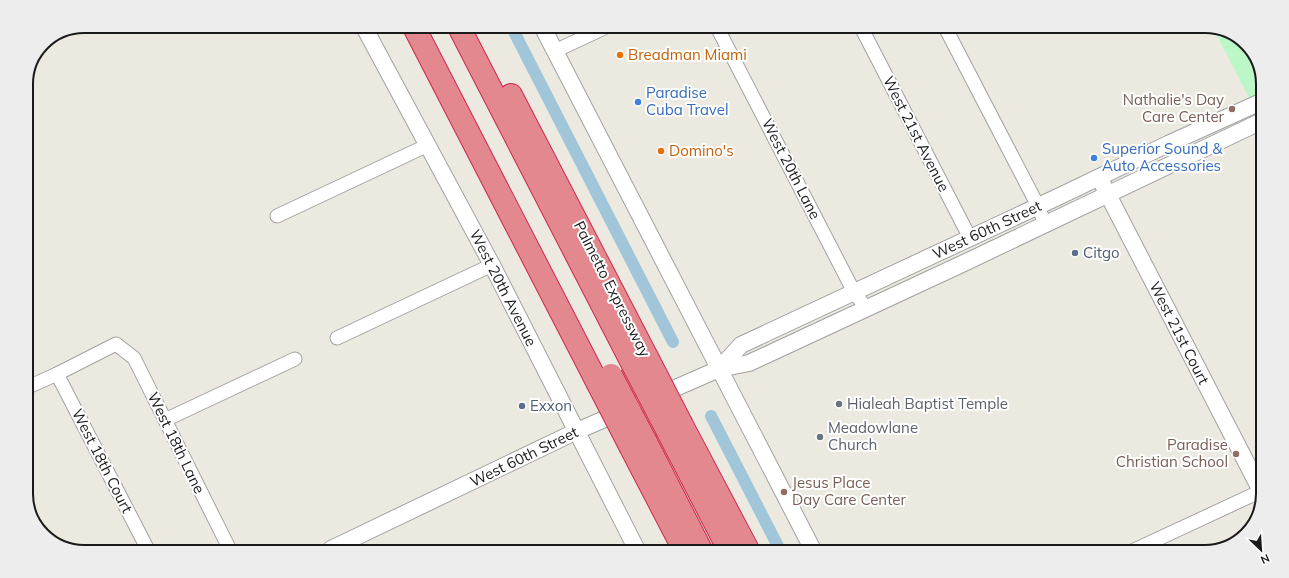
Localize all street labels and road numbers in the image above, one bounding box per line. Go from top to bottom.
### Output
street label: West 21st Avenue [879,73,954,195]
street label: West 20th Lane [758,115,825,222]
street label: West 60th Street [929,196,1044,263]
street label: Palmetto Expressway [570,218,655,360]
street label: West 20th Avenue [466,226,541,349]
street label: West 21st Court [1145,278,1214,387]
street label: West 18th Lane [144,389,209,497]
street label: West 18th Court [68,405,137,516]
street label: West 60th Street [467,422,581,491]

